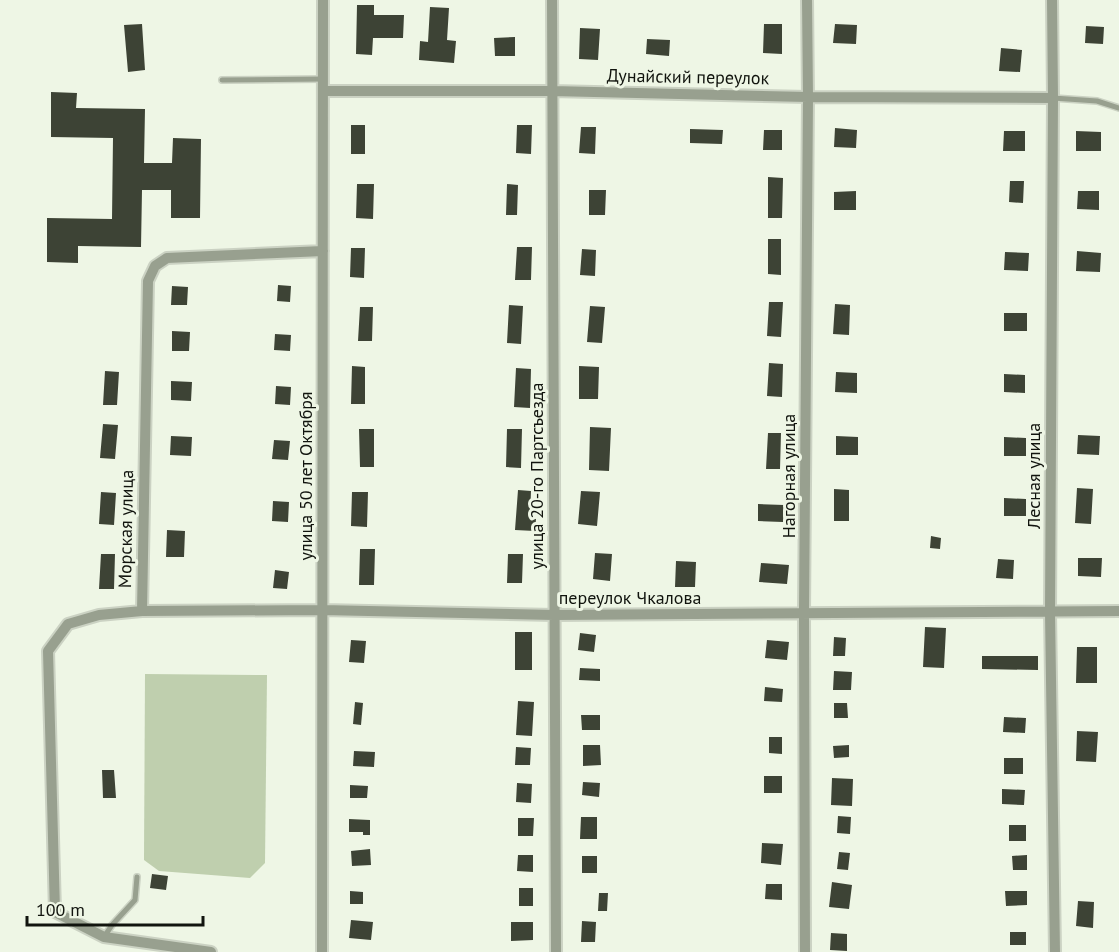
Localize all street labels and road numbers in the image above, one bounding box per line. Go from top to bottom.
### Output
street label: Дунайский переулок [607,64,770,89]
street label: улица 20-го Партсъезда [525,383,548,569]
street label: улица 50 лет Октября [294,391,317,561]
street label: Нагорная улица [777,414,800,538]
street label: Лесная улица [1022,423,1045,530]
street label: Морская улица [113,470,138,588]
street label: переулок Чкалова [559,586,701,609]

